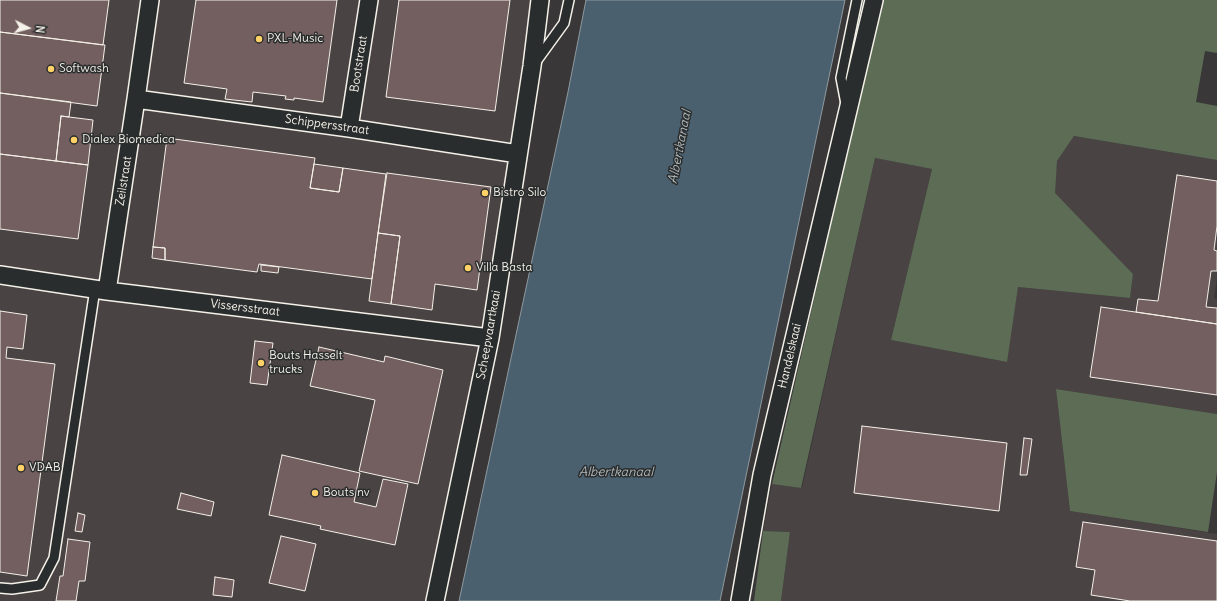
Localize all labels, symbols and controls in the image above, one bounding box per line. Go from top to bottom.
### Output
north arrow [8,8,48,48]
text: N [33,25,47,34]
place label: PXL-Music [267,32,323,46]
marker: PXL-Music [254,34,264,44]
street label: Bootstraat [347,35,371,93]
place label: Softwash [59,62,109,76]
marker: Softwash [46,64,56,74]
water label: Albertkanaal [665,109,695,185]
street label: Schippersstraat [284,112,370,138]
place label: Dialex Biomedica [82,133,175,147]
marker: Dialex Biomedica [69,135,79,145]
street label: Zeilstraat [113,155,135,207]
place label: Bistro Silo [493,186,546,200]
marker: Bistro Silo [480,188,490,198]
place label: Villa Basta [476,261,532,275]
marker: Villa Basta [463,263,473,273]
street label: Scheepvaartkaai [474,289,504,381]
street label: Vissersstraat [209,297,281,319]
street label: Handelskaai [776,322,804,390]
place label: Bouts Hasselt trucks [269,349,343,377]
marker: Bouts Hasselt trucks [256,358,266,368]
place label: VDAB [29,461,61,475]
marker: VDAB [16,463,26,473]
water label: Albertkanaal [579,464,653,480]
place label: Bouts nv [323,486,370,500]
marker: Bouts nv [310,488,320,498]

